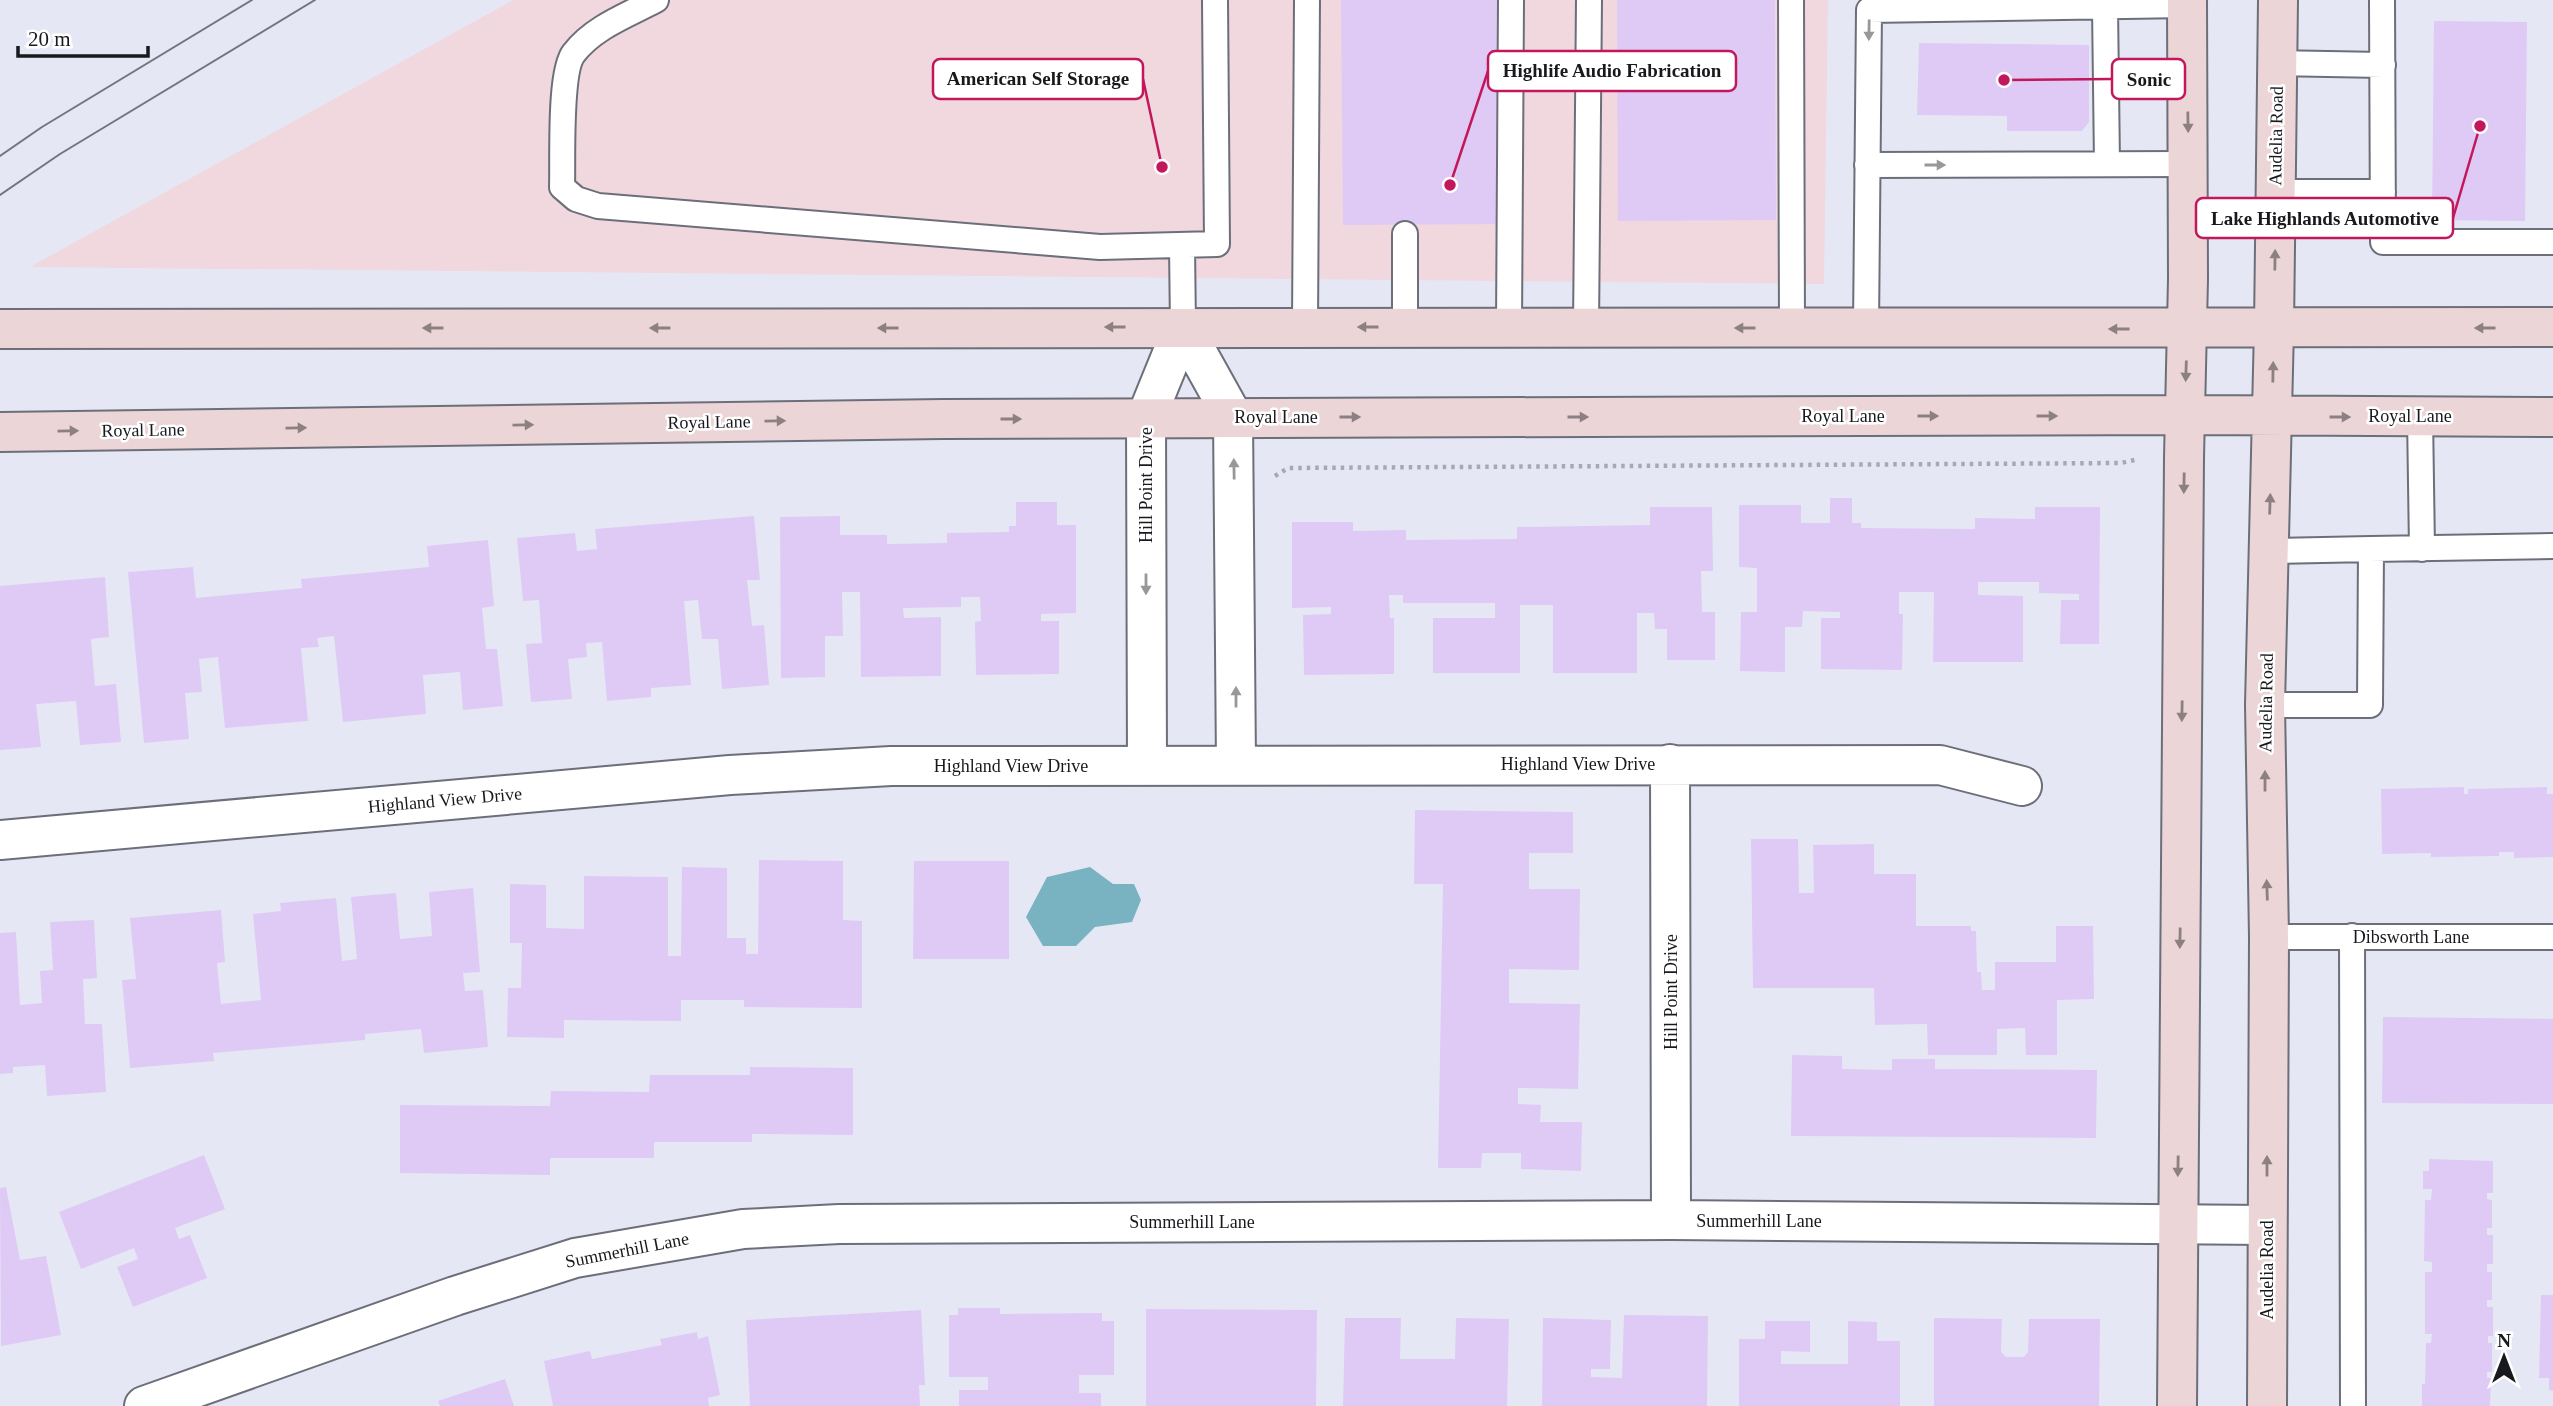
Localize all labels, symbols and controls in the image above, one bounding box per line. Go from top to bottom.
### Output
scale bar [18,14,147,58]
one-way arrow [1863,20,1875,42]
text: 20 m [28,27,71,51]
callout: Highlife Audio Fabrication [1488,51,1736,91]
callout: American Self Storage [933,59,1143,99]
callout: Sonic [2112,59,2185,99]
text: Highlife Audio Fabrication [1503,60,1722,81]
text: American Self Storage [947,68,1129,89]
text: Sonic [2127,69,2171,90]
street label: Audelia Road [2265,86,2287,186]
one-way arrow [2182,112,2194,134]
one-way arrow [1924,159,1946,171]
callout: Lake Highlands Automotive [2196,198,2453,238]
text: Lake Highlands Automotive [2211,208,2439,229]
one-way arrow [2269,248,2280,270]
one-way arrow [1104,321,1126,333]
one-way arrow [1356,321,1378,333]
one-way arrow [421,322,443,334]
one-way arrow [649,322,671,334]
one-way arrow [876,322,898,334]
one-way arrow [1733,322,1755,334]
one-way arrow [2474,322,2496,333]
one-way arrow [2108,323,2130,335]
one-way arrow [2181,360,2192,382]
one-way arrow [2267,361,2279,383]
street label: Royal Lane [1801,406,1885,426]
street label: Royal Lane [2368,406,2452,426]
street label: Royal Lane [1234,407,1318,427]
one-way arrow [1917,410,1939,422]
one-way arrow [2036,410,2058,422]
street label: Royal Lane [667,411,751,433]
one-way arrow [1340,411,1362,423]
one-way arrow [1567,411,1589,423]
one-way arrow [2329,411,2351,422]
one-way arrow [1000,413,1022,425]
one-way arrow [764,415,786,427]
street label: Royal Lane [101,419,185,441]
one-way arrow [512,419,534,430]
one-way arrow [285,422,307,434]
one-way arrow [57,425,79,437]
street label: Hill Point Drive [1136,427,1156,543]
one-way arrow [1228,458,1240,480]
one-way arrow [2178,473,2189,495]
one-way arrow [2264,493,2276,515]
one-way arrow [1140,573,1152,595]
street label: Audelia Road [2255,653,2277,753]
one-way arrow [1230,685,1241,707]
one-way arrow [2176,700,2187,722]
street label: Highland View Drive [1501,754,1655,774]
street label: Highland View Drive [934,756,1088,776]
one-way arrow [2259,770,2271,792]
street label: Highland View Drive [367,783,523,817]
one-way arrow [2262,879,2273,901]
street label: Dibsworth Lane [2353,927,2469,947]
one-way arrow [2174,928,2185,950]
street label: Hill Point Drive [1661,934,1681,1050]
one-way arrow [2172,1155,2183,1177]
one-way arrow [2261,1155,2273,1177]
street label: Summerhill Lane [1696,1211,1822,1231]
street label: Summerhill Lane [1129,1212,1255,1232]
street label: Audelia Road [2257,1220,2277,1320]
street label: Summerhill Lane [564,1228,690,1272]
north arrow [2469,1322,2539,1392]
text: N [2497,1330,2511,1351]

